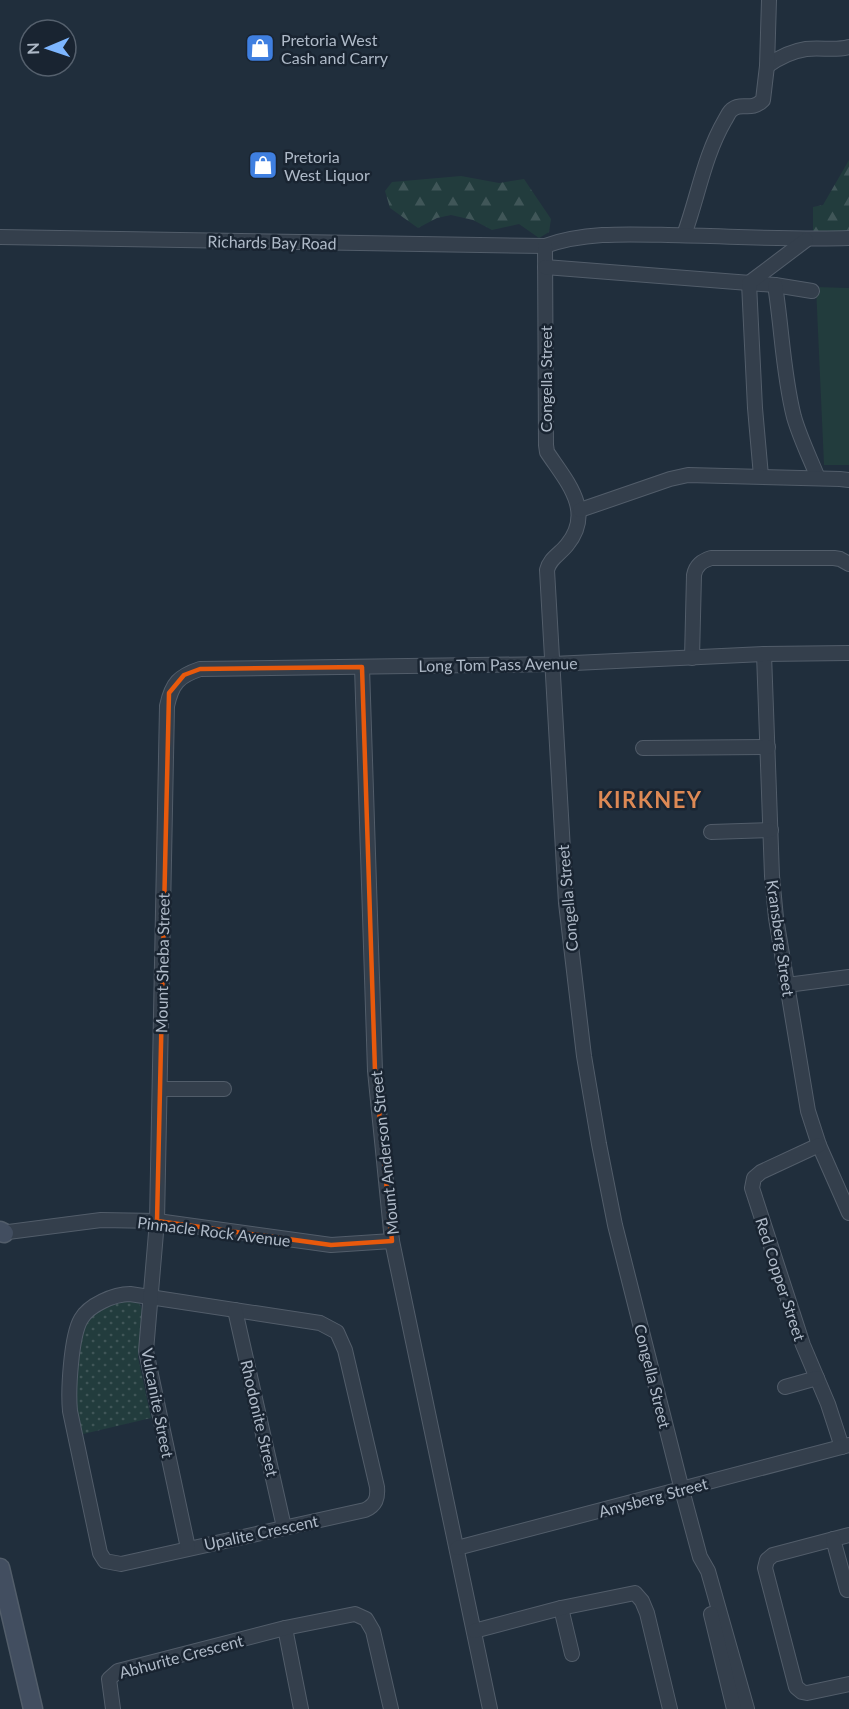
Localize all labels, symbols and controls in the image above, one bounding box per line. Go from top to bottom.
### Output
north arrow [18,18,78,78]
place label: Pretoria West Cash and Carry [281,30,389,67]
shop icon: Pretoria West Cash and Carry [244,32,276,64]
text: N [23,42,42,55]
place label: Pretoria West Liquor [284,147,370,184]
shop icon: Pretoria West Liquor [247,149,279,181]
street label: Richards Bay Road [207,231,337,253]
street label: Congella Street [536,325,555,432]
street label: Long Tom Pass Avenue [418,653,578,675]
district label: KIRKNEY [597,786,703,813]
street label: Congella Street [553,844,581,952]
street label: Kransberg Street [763,878,799,998]
street label: Mount Sheba Street [151,892,173,1033]
street label: Mount Anderson Street [366,1070,402,1236]
street label: Pinnacle Rock Avenue [136,1212,292,1250]
street label: Red Copper Street [752,1215,810,1343]
street label: Congella Street [631,1322,675,1430]
street label: Vulcanite Street [138,1346,178,1460]
street label: Rhodonite Street [237,1358,283,1478]
street label: Anysberg Street [596,1473,710,1521]
street label: Upalite Crescent [202,1511,320,1553]
street label: Abhurite Crescent [117,1630,245,1682]

